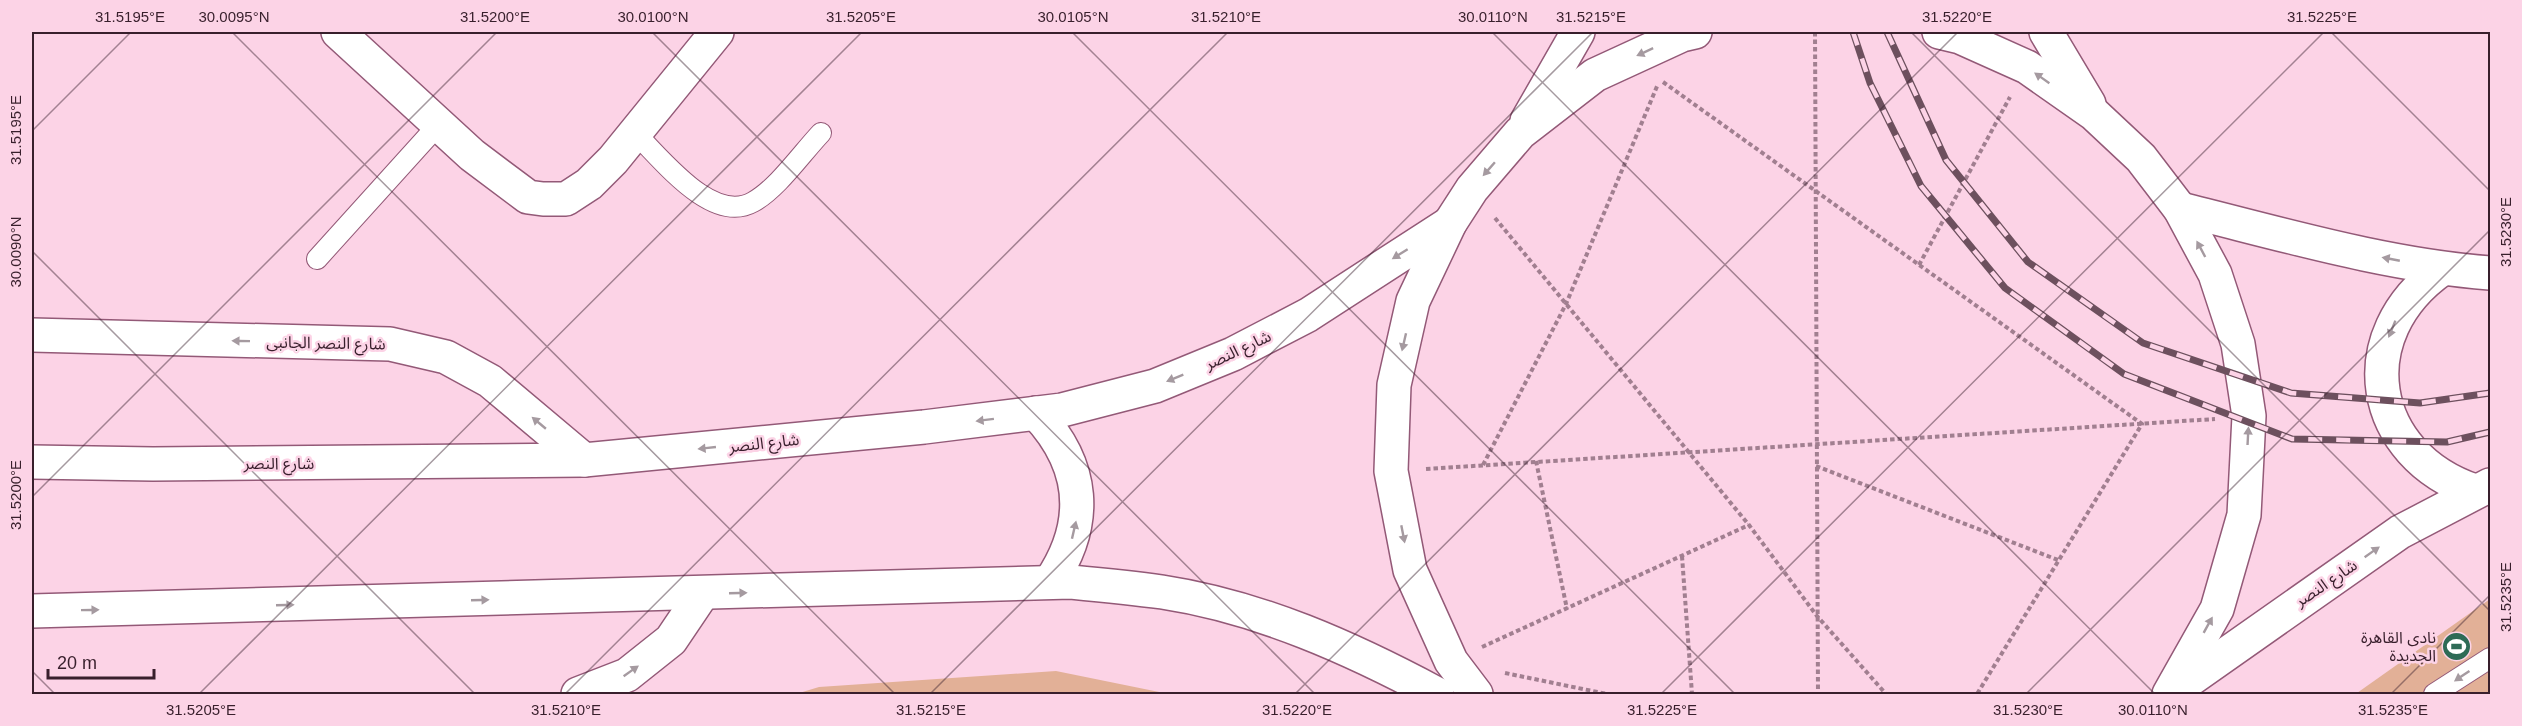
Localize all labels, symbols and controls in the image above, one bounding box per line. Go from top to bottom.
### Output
text: 31.5195°E [95,8,165,25]
text: 30.0095°N [198,8,270,25]
text: 31.5200°E [460,8,530,25]
text: 30.0100°N [617,8,689,25]
text: 31.5205°E [826,8,896,25]
text: 30.0105°N [1037,8,1109,25]
text: 31.5210°E [1191,8,1261,25]
text: 30.0110°N [1458,8,1528,25]
text: 31.5215°E [1556,8,1626,25]
text: 31.5220°E [1922,8,1992,25]
text: 31.5225°E [2287,8,2357,25]
one-way arrow [1635,47,1653,57]
one-way arrow [2035,72,2051,84]
text: 31.5195°E [7,95,24,165]
one-way arrow [1483,161,1496,176]
text: 31.5230°E [2497,197,2514,267]
text: 30.0090°N [7,216,24,288]
one-way arrow [2196,240,2206,257]
one-way arrow [1392,249,1408,260]
one-way arrow [2381,254,2400,263]
one-way arrow [2387,320,2397,338]
street label: شارع النصر [1202,327,1275,377]
one-way arrow [1399,332,1408,351]
street label: شارع النصر الجانبى [266,333,386,357]
one-way arrow [232,337,251,346]
one-way arrow [1165,373,1183,383]
one-way arrow [975,415,994,424]
one-way arrow [531,416,547,429]
one-way arrow [2243,427,2252,446]
street label: شارع النصر [727,431,800,459]
one-way arrow [698,443,717,453]
street label: شارع النصر [243,455,314,476]
text: 31.5200°E [7,460,24,530]
one-way arrow [1070,520,1079,539]
one-way arrow [1399,525,1408,544]
one-way arrow [2363,546,2379,558]
street label: شارع النصر [2291,556,2362,614]
text: 31.5235°E [2497,562,2514,632]
one-way arrow [728,588,747,597]
one-way arrow [470,595,489,605]
one-way arrow [275,600,294,610]
one-way arrow [80,605,99,615]
one-way arrow [2203,616,2213,633]
place label: نادى القاهرة الجديدة [2361,629,2436,664]
sports icon: نادى القاهرة الجديدة [2441,630,2473,662]
scale bar [48,642,154,680]
text: 20 m [57,653,97,673]
one-way arrow [622,665,638,677]
one-way arrow [2454,670,2470,681]
text: 31.5205°E [166,701,236,718]
text: 31.5210°E [531,701,601,718]
text: 31.5215°E [896,701,966,718]
text: 31.5220°E [1262,701,1332,718]
text: 31.5225°E [1627,701,1697,718]
text: 31.5230°E [1993,701,2063,718]
text: 30.0110°N [2118,701,2188,718]
text: 31.5235°E [2358,701,2428,718]

